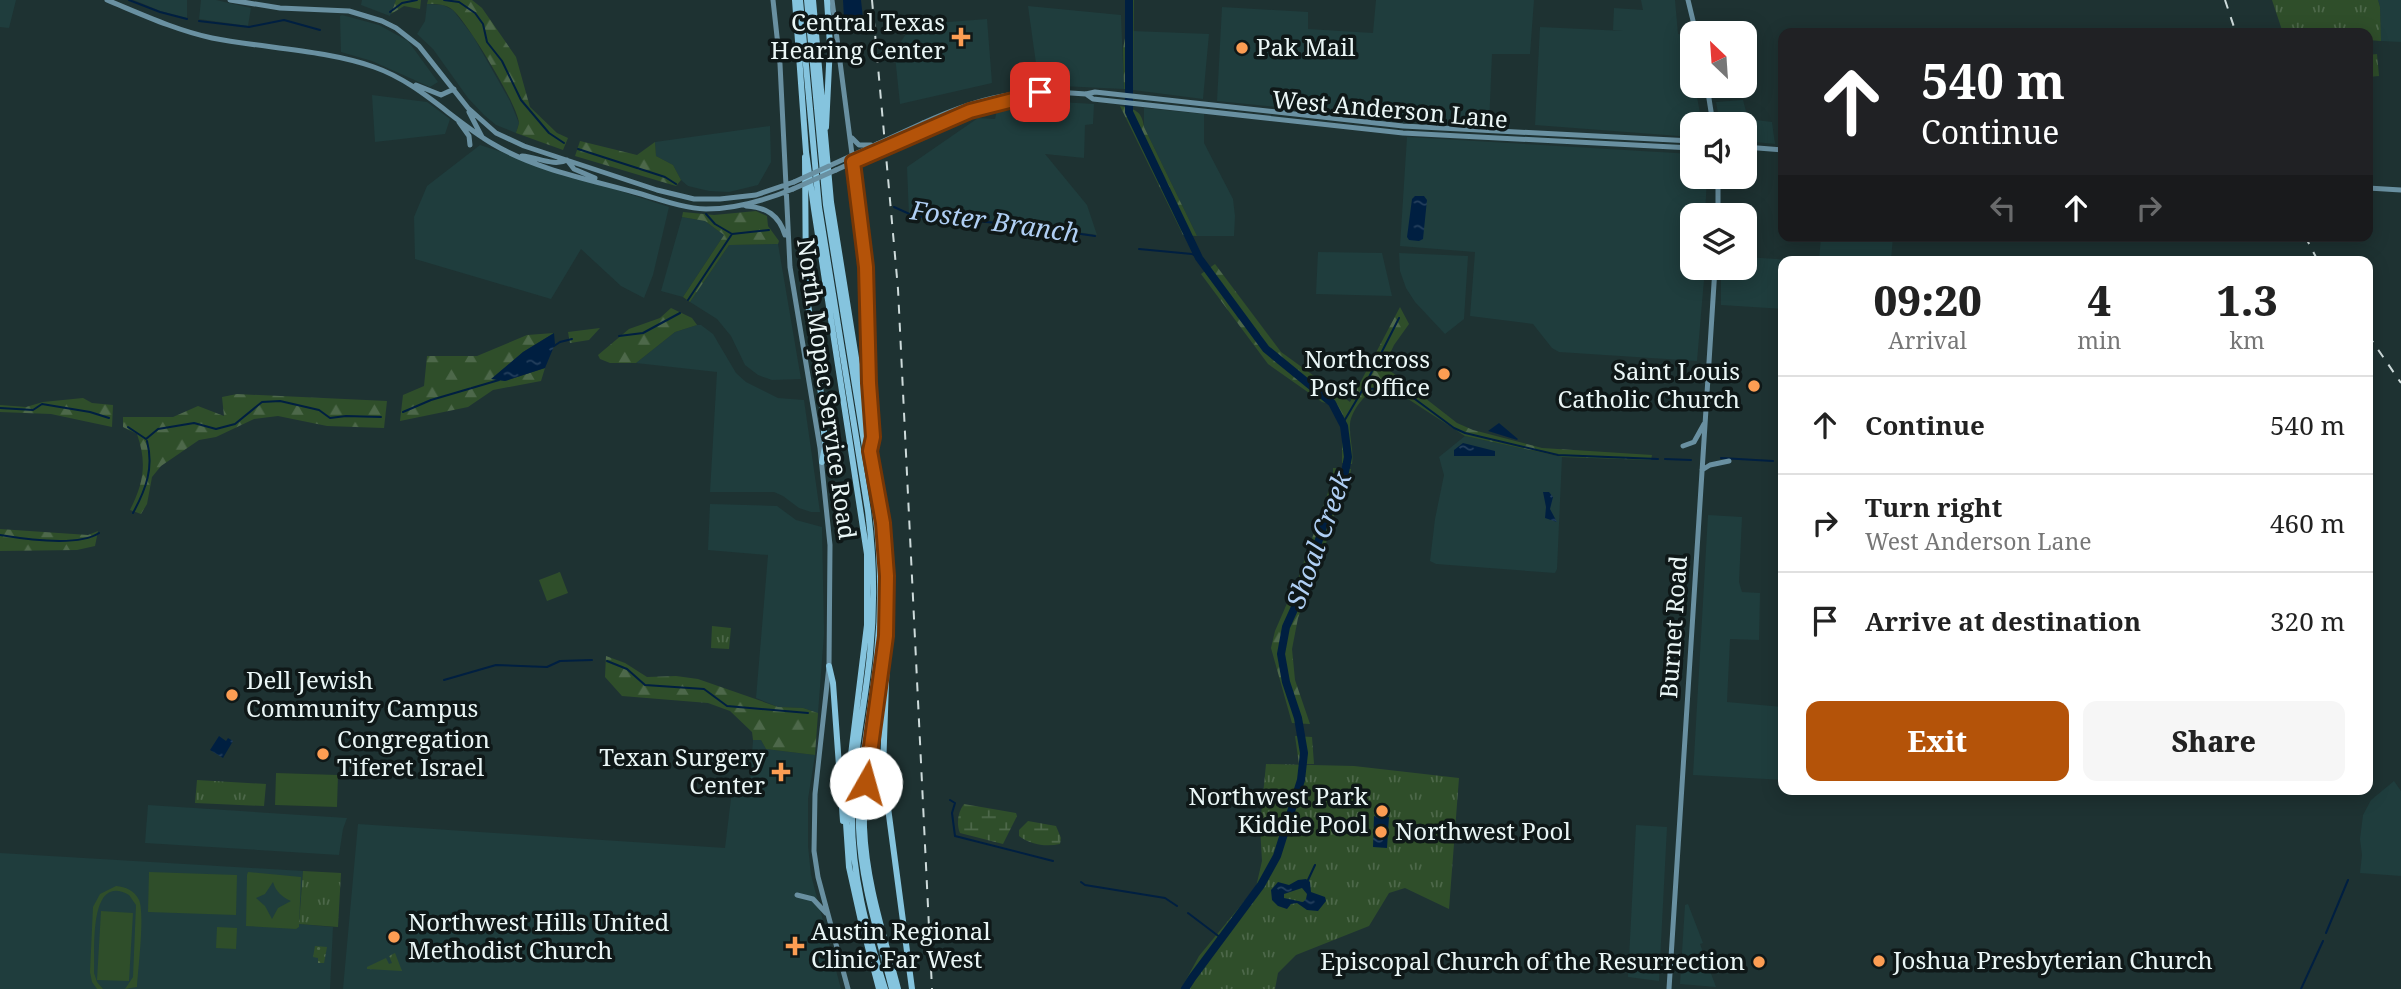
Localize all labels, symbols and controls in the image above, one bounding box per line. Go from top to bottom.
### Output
place label: Central Texas Hearing Center [770,5,945,66]
north arrow [1680,21,1757,98]
map controls [1680,21,1757,280]
marker: Central Texas Hearing Center [951,27,971,47]
place label: Pak Mail [1256,30,1356,63]
marker: Pak Mail [1234,40,1250,56]
text: 540 m [1921,47,2065,113]
icon: ahead [1806,56,1897,147]
pin [1010,62,1070,122]
icon: arrive [1021,73,1059,111]
street label: West Anderson Lane [1271,82,1509,135]
text: Continue [1921,110,2059,153]
button: sound [1680,112,1757,189]
icon: left [1984,189,2022,227]
icon: ahead [2057,189,2095,227]
icon: right [2130,189,2168,227]
water label: Foster Branch [907,191,1082,251]
button: layers [1680,203,1757,280]
street label: North Mopac Service Road [790,236,865,542]
text: 09:20 [1874,271,1982,328]
text: 4 [2087,271,2111,328]
text: 1.3 [2217,271,2278,328]
text: Arrival [1888,324,1967,356]
text: min [2077,324,2121,356]
text: km [2230,324,2265,356]
place label: Northcross Post Office [1304,342,1430,403]
place label: Saint Louis Catholic Church [1557,354,1740,415]
marker: Northcross Post Office [1436,366,1452,382]
marker: Saint Louis Catholic Church [1746,378,1762,394]
icon: ahead [1806,406,1844,444]
text: Continue [1865,407,1985,443]
text: 540 m [2270,407,2345,443]
water label: Shoal Creek [1277,465,1360,613]
text: Turn right [1865,489,2002,525]
icon: right [1806,504,1844,542]
text: 460 m [2270,505,2345,541]
text: West Anderson Lane [1865,525,2092,557]
street label: Burnet Road [1651,554,1694,699]
icon: arrive [1806,602,1844,640]
text: Arrive at destination [1865,603,2141,639]
text: 320 m [2270,603,2345,639]
place label: Dell Jewish Community Campus [246,663,478,724]
marker: Dell Jewish Community Campus [224,687,240,703]
button: Exit [1806,701,2069,781]
button: Share [2083,701,2345,781]
place label: Congregation Tiferet Israel [337,722,490,783]
place label: Texan Surgery Center [599,740,765,801]
marker: Congregation Tiferet Israel [315,746,331,762]
position arrow [829,746,903,820]
marker: Texan Surgery Center [771,762,791,782]
place label: Northwest Park Kiddie Pool [1188,779,1369,840]
marker: Northwest Park Kiddie Pool [1374,803,1390,819]
place label: Northwest Pool [1395,814,1571,847]
marker: Northwest Pool [1373,824,1389,840]
place label: Northwest Hills United Methodist Church [408,905,670,966]
place label: Austin Regional Clinic Far West [811,914,991,975]
marker: Northwest Hills United Methodist Church [386,929,402,945]
marker: Austin Regional Clinic Far West [785,936,805,956]
place label: Joshua Presbyterian Church [1892,943,2213,976]
place label: Episcopal Church of the Resurrection [1320,944,1745,977]
marker: Joshua Presbyterian Church [1871,953,1887,969]
marker: Episcopal Church of the Resurrection [1751,954,1767,970]

